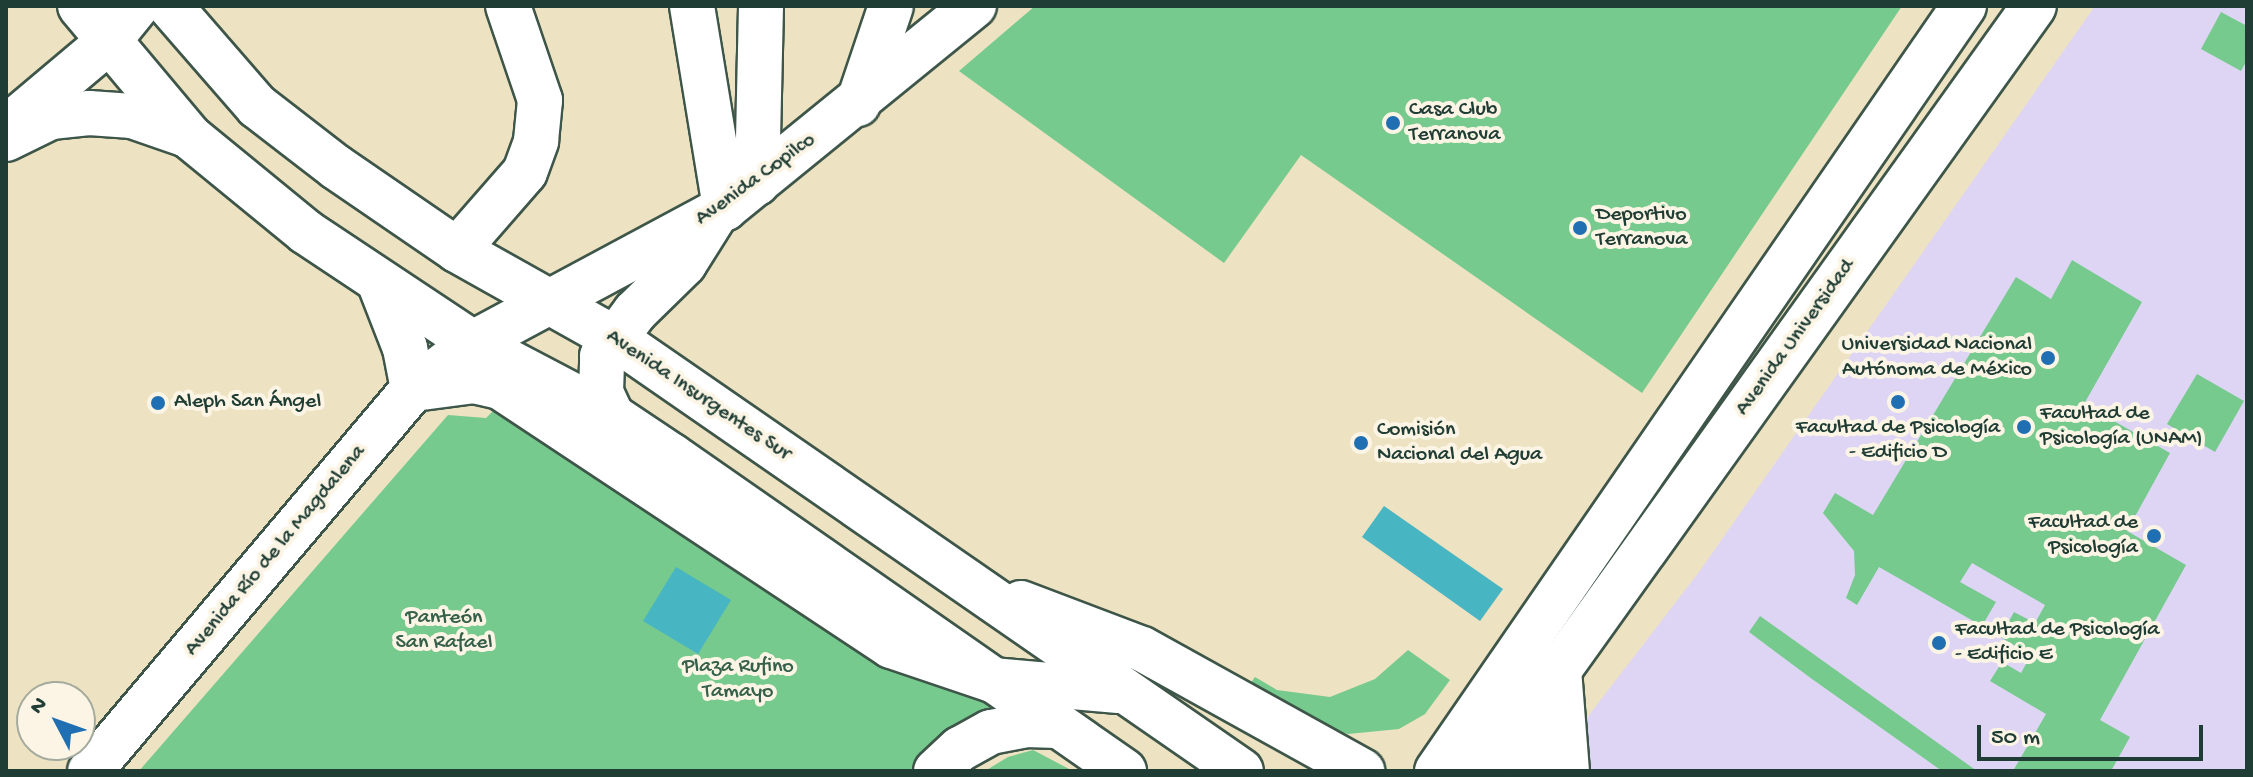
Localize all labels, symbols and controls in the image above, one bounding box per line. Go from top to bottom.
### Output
place label: Casa Club Terranova [1409,97,1500,148]
marker: Casa Club Terranova [1384,114,1402,132]
street label: Avenida Copilco [691,128,821,232]
place label: Deportivo Terranova [1596,202,1687,254]
marker: Deportivo Terranova [1571,219,1589,237]
street label: Avenida Universidad [1730,255,1862,421]
street label: Avenida Insurgentes Sur [600,324,796,468]
place label: Universidad Nacional Autónoma de México [1841,332,2032,384]
marker: Universidad Nacional Autónoma de México [2039,349,2057,367]
place label: Aleph San Ángel [174,390,321,416]
marker: Facultad de Psicología - Edificio D [1889,393,1907,411]
marker: Aleph San Ángel [149,394,167,412]
place label: Facultad de Psicología (UNAM) [2040,401,2203,452]
place label: Facultad de Psicología - Edificio D [1796,415,2000,466]
place label: Comisión Nacional del Agua [1377,417,1542,468]
marker: Facultad de Psicología (UNAM) [2015,418,2033,436]
marker: Comisión Nacional del Agua [1352,434,1370,452]
street label: Avenida Río de la Magdalena [180,440,372,662]
place label: Facultad de Psicología [2028,510,2138,562]
marker: Facultad de Psicología [2145,527,2163,545]
park label: Panteón San Rafael [396,605,492,656]
place label: Facultad de Psicología - Edificio E [1955,617,2160,668]
marker: Facultad de Psicología - Edificio E [1930,634,1948,652]
park label: Plaza Rufino Tamayo [682,654,794,706]
north arrow [16,681,96,761]
text: N [25,693,54,721]
scale bar [1981,709,2207,759]
text: 50 m [1991,724,2040,753]

